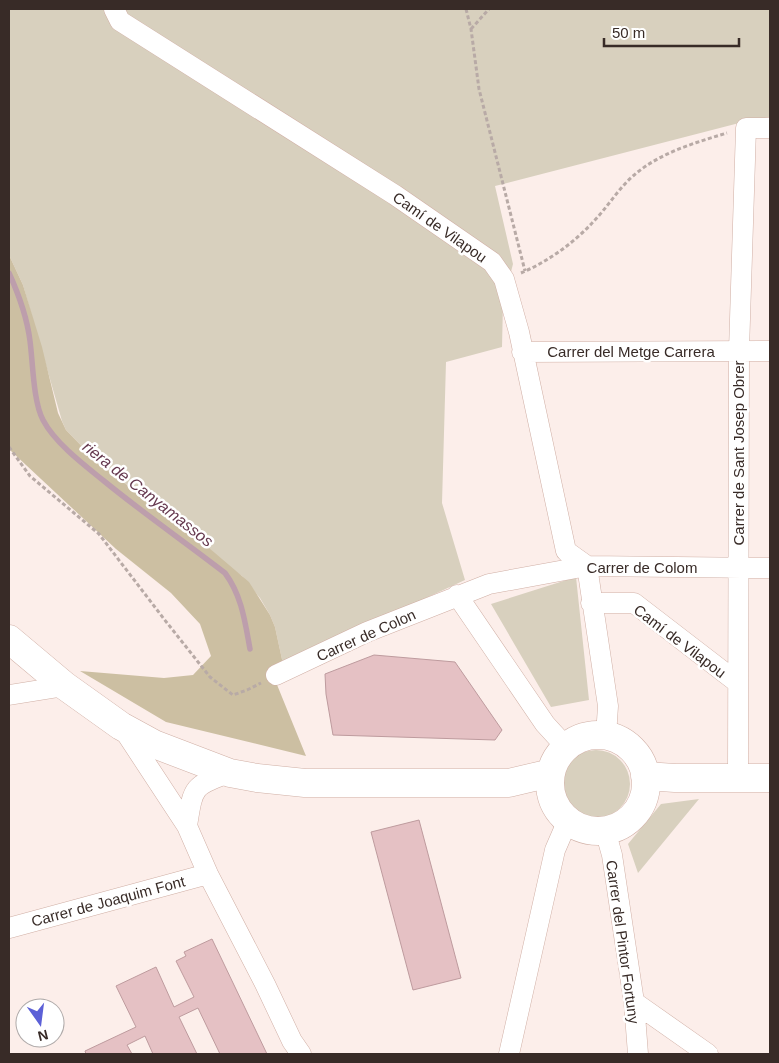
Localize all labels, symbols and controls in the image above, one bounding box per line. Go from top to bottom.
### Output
scale bar [604,15,739,47]
text: 50 m [612,24,645,41]
street label: Camí de Vilapou [390,188,490,266]
street label: Carrer del Metge Carrera [547,343,715,360]
street label: Carrer de Sant Josep Obrer [730,360,747,546]
water label: riera de Canyamassos [80,438,216,550]
street label: Carrer de Colom [587,559,697,576]
street label: Camí de Vilapou [631,601,729,681]
street label: Carrer de Colon [314,606,418,664]
street label: Carrer del Pintor Fortuny [603,859,643,1025]
street label: Carrer de Joaquim Font [29,872,188,930]
north arrow [15,998,65,1048]
text: N [36,1027,50,1045]

